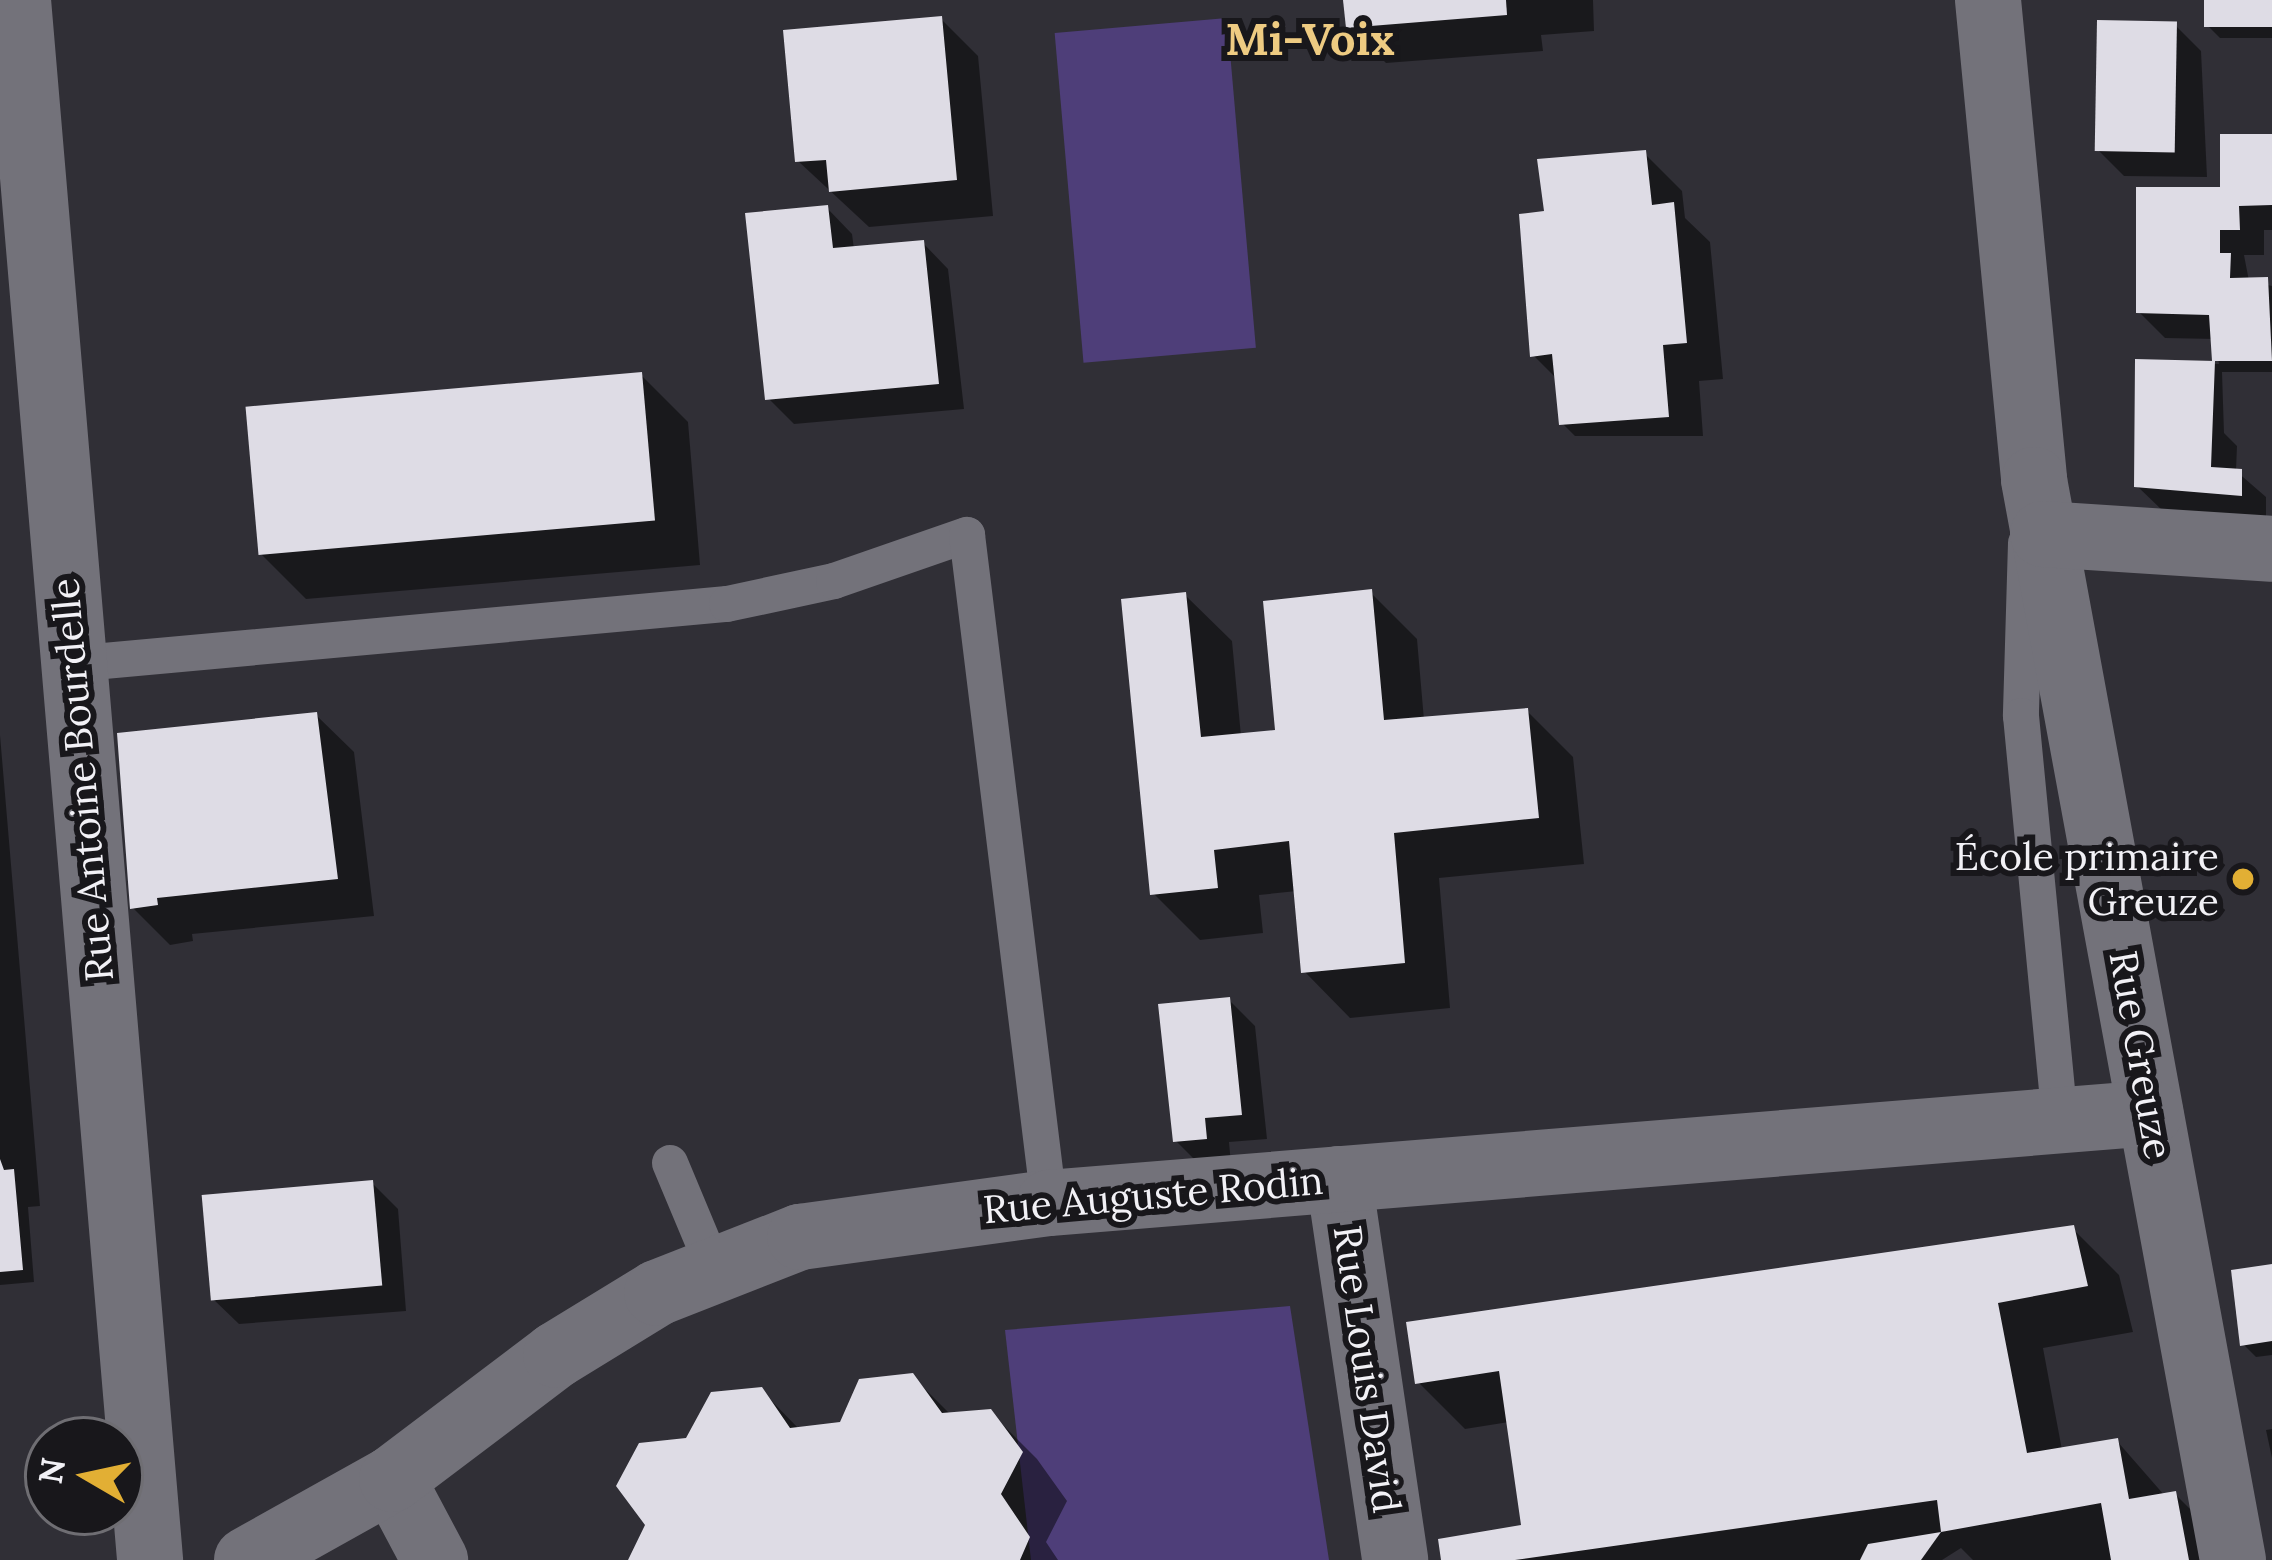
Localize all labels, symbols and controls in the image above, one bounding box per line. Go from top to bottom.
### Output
district label: Mi-Voix [1225,12,1395,66]
street label: Rue Antoine Bourdelle [41,576,123,984]
place label: École primaire Greuze [1955,834,2219,925]
marker: École primaire Greuze [2230,866,2256,892]
street label: Rue Greuze [2100,947,2182,1163]
street label: Rue Auguste Rodin [981,1157,1325,1233]
street label: Rue Louis David [1324,1222,1410,1516]
north arrow [24,1416,144,1536]
text: N [29,1455,74,1487]

